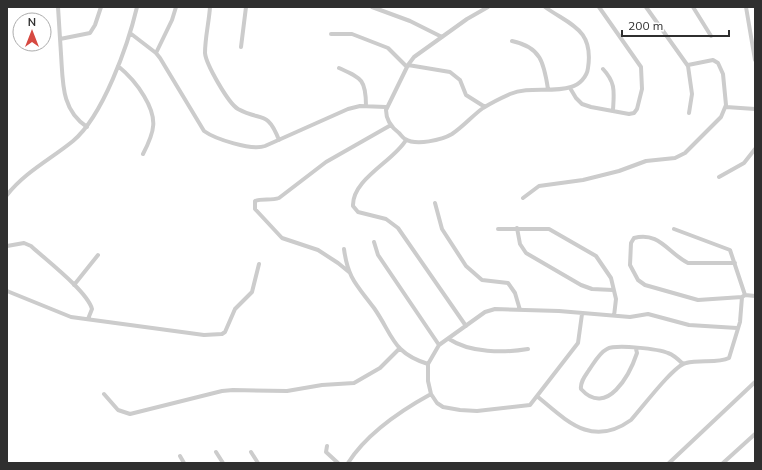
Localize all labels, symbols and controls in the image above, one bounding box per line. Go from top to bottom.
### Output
north arrow [12,12,52,52]
scale bar [622,12,729,38]
text: N [28,15,36,29]
text: 200 m [628,18,663,33]

